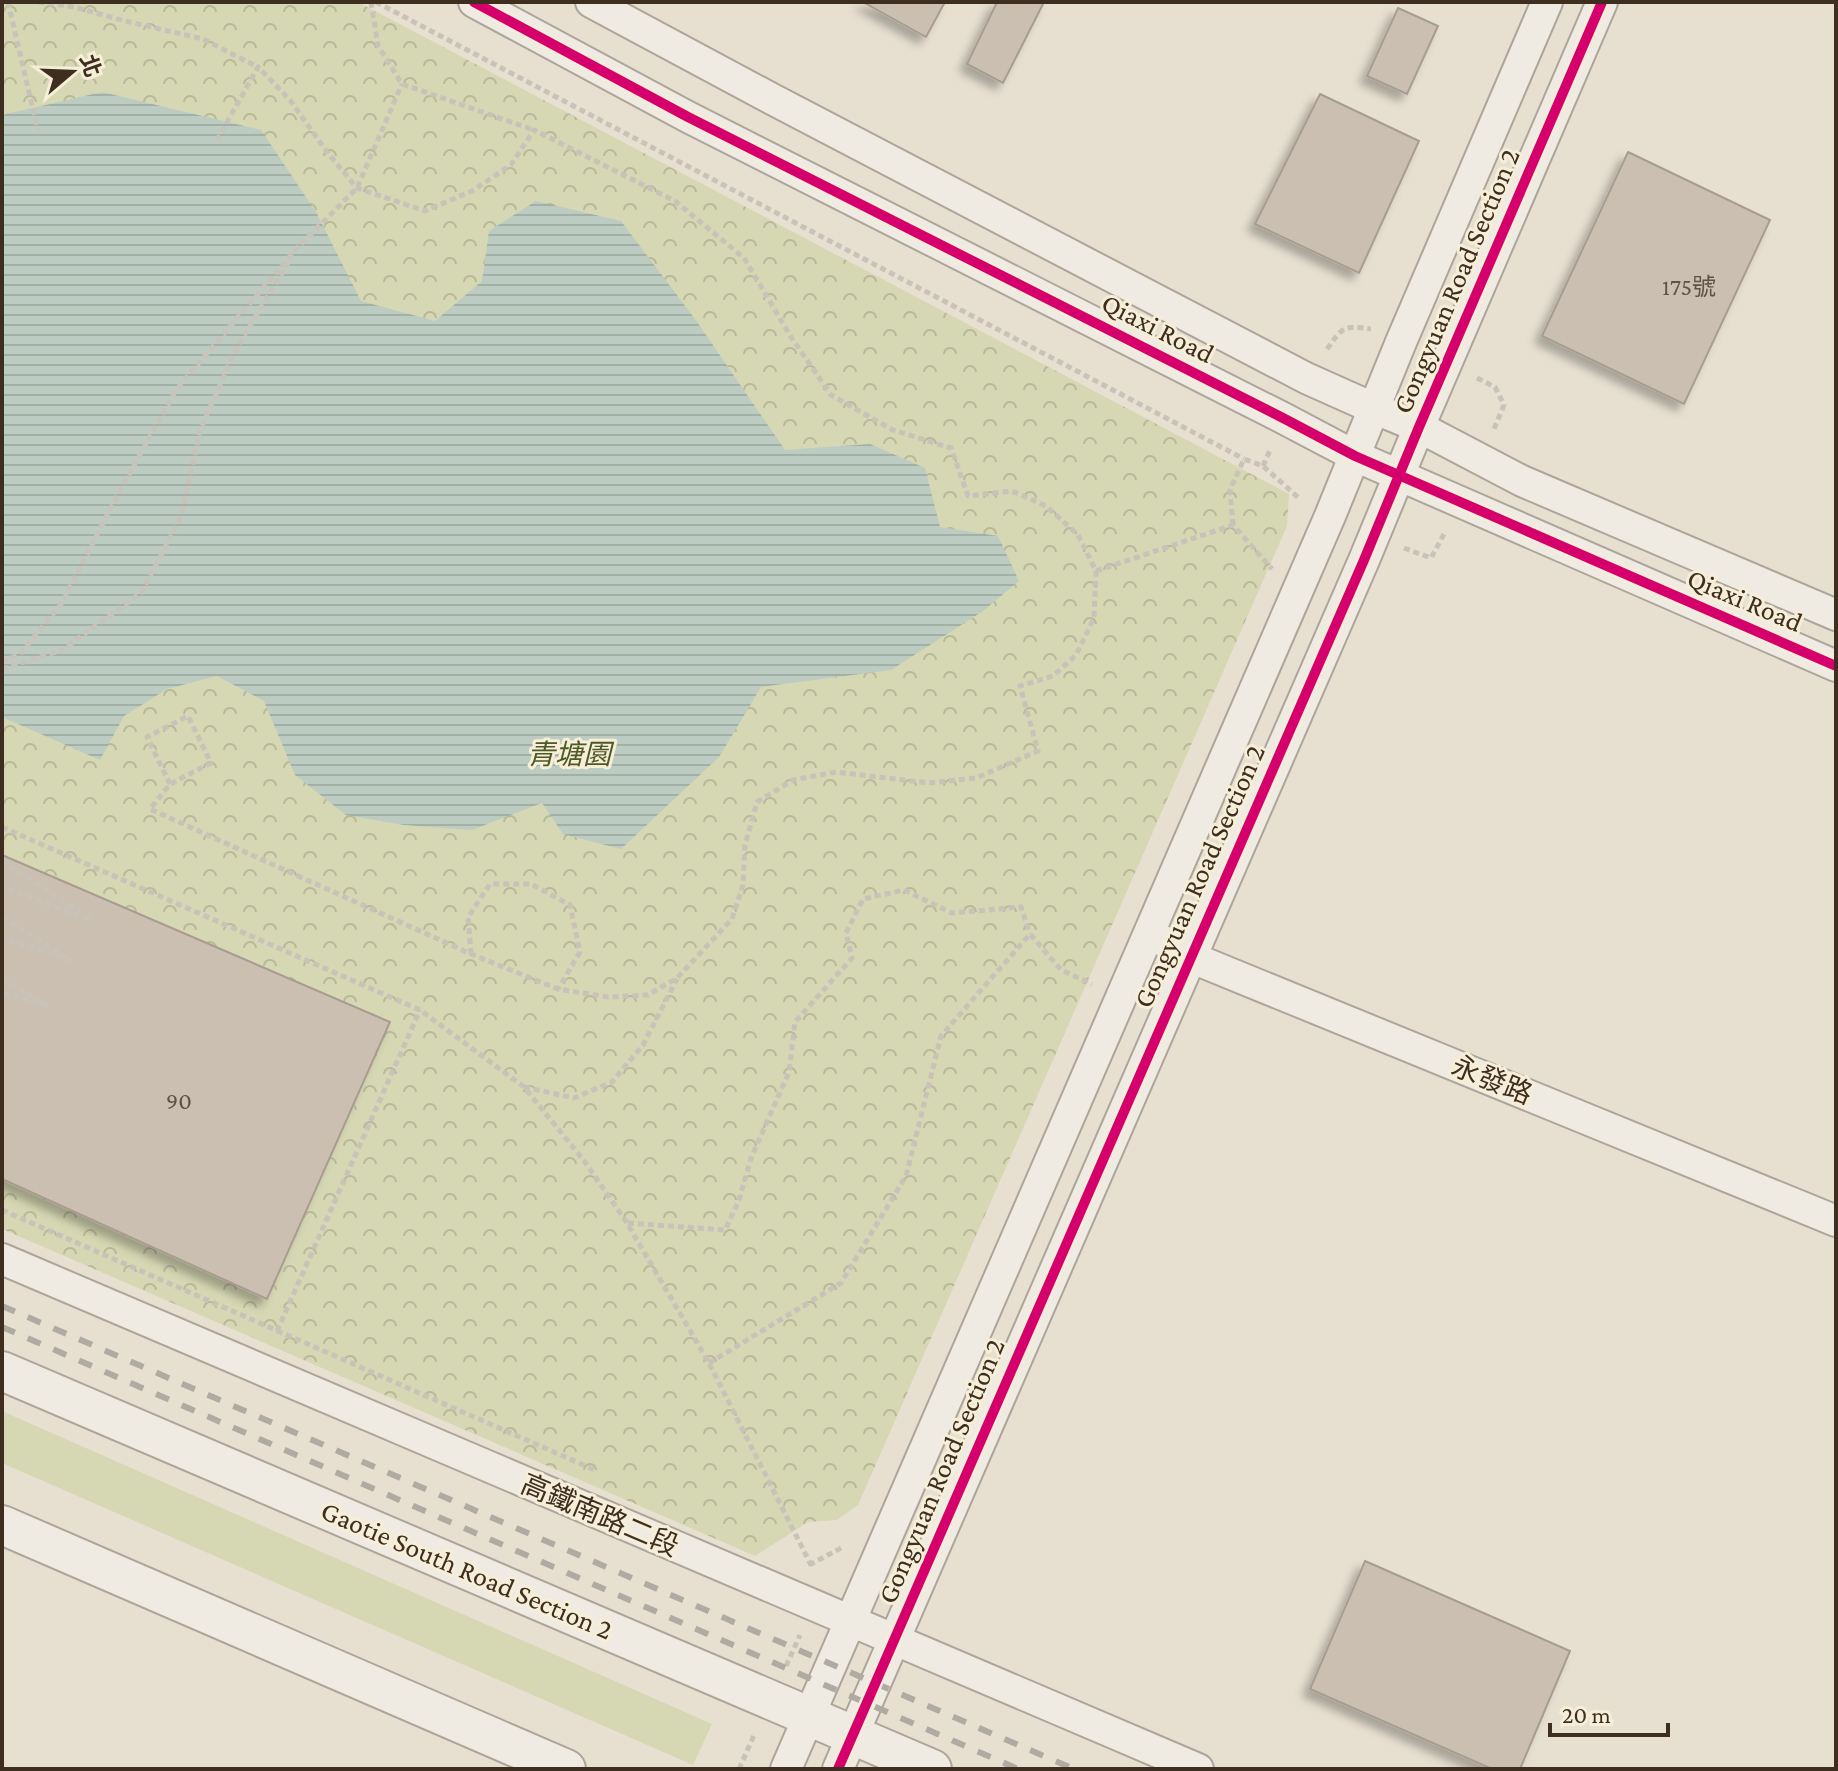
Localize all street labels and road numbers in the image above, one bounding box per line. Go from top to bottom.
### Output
street label: Gongyuan Road Section 2 [1386,144,1526,418]
street label: Qiaxi Road [1097,287,1219,370]
street label: Qiaxi Road [1683,562,1807,638]
street label: Gongyuan Road Section 2 [1127,740,1271,1012]
street label: 永發路 [1447,1050,1537,1110]
street label: Gongyuan Road Section 2 [871,1334,1011,1608]
street label: 高鐵南路二段 [517,1468,683,1562]
street label: Gaotie South Road Section 2 [317,1495,617,1645]

